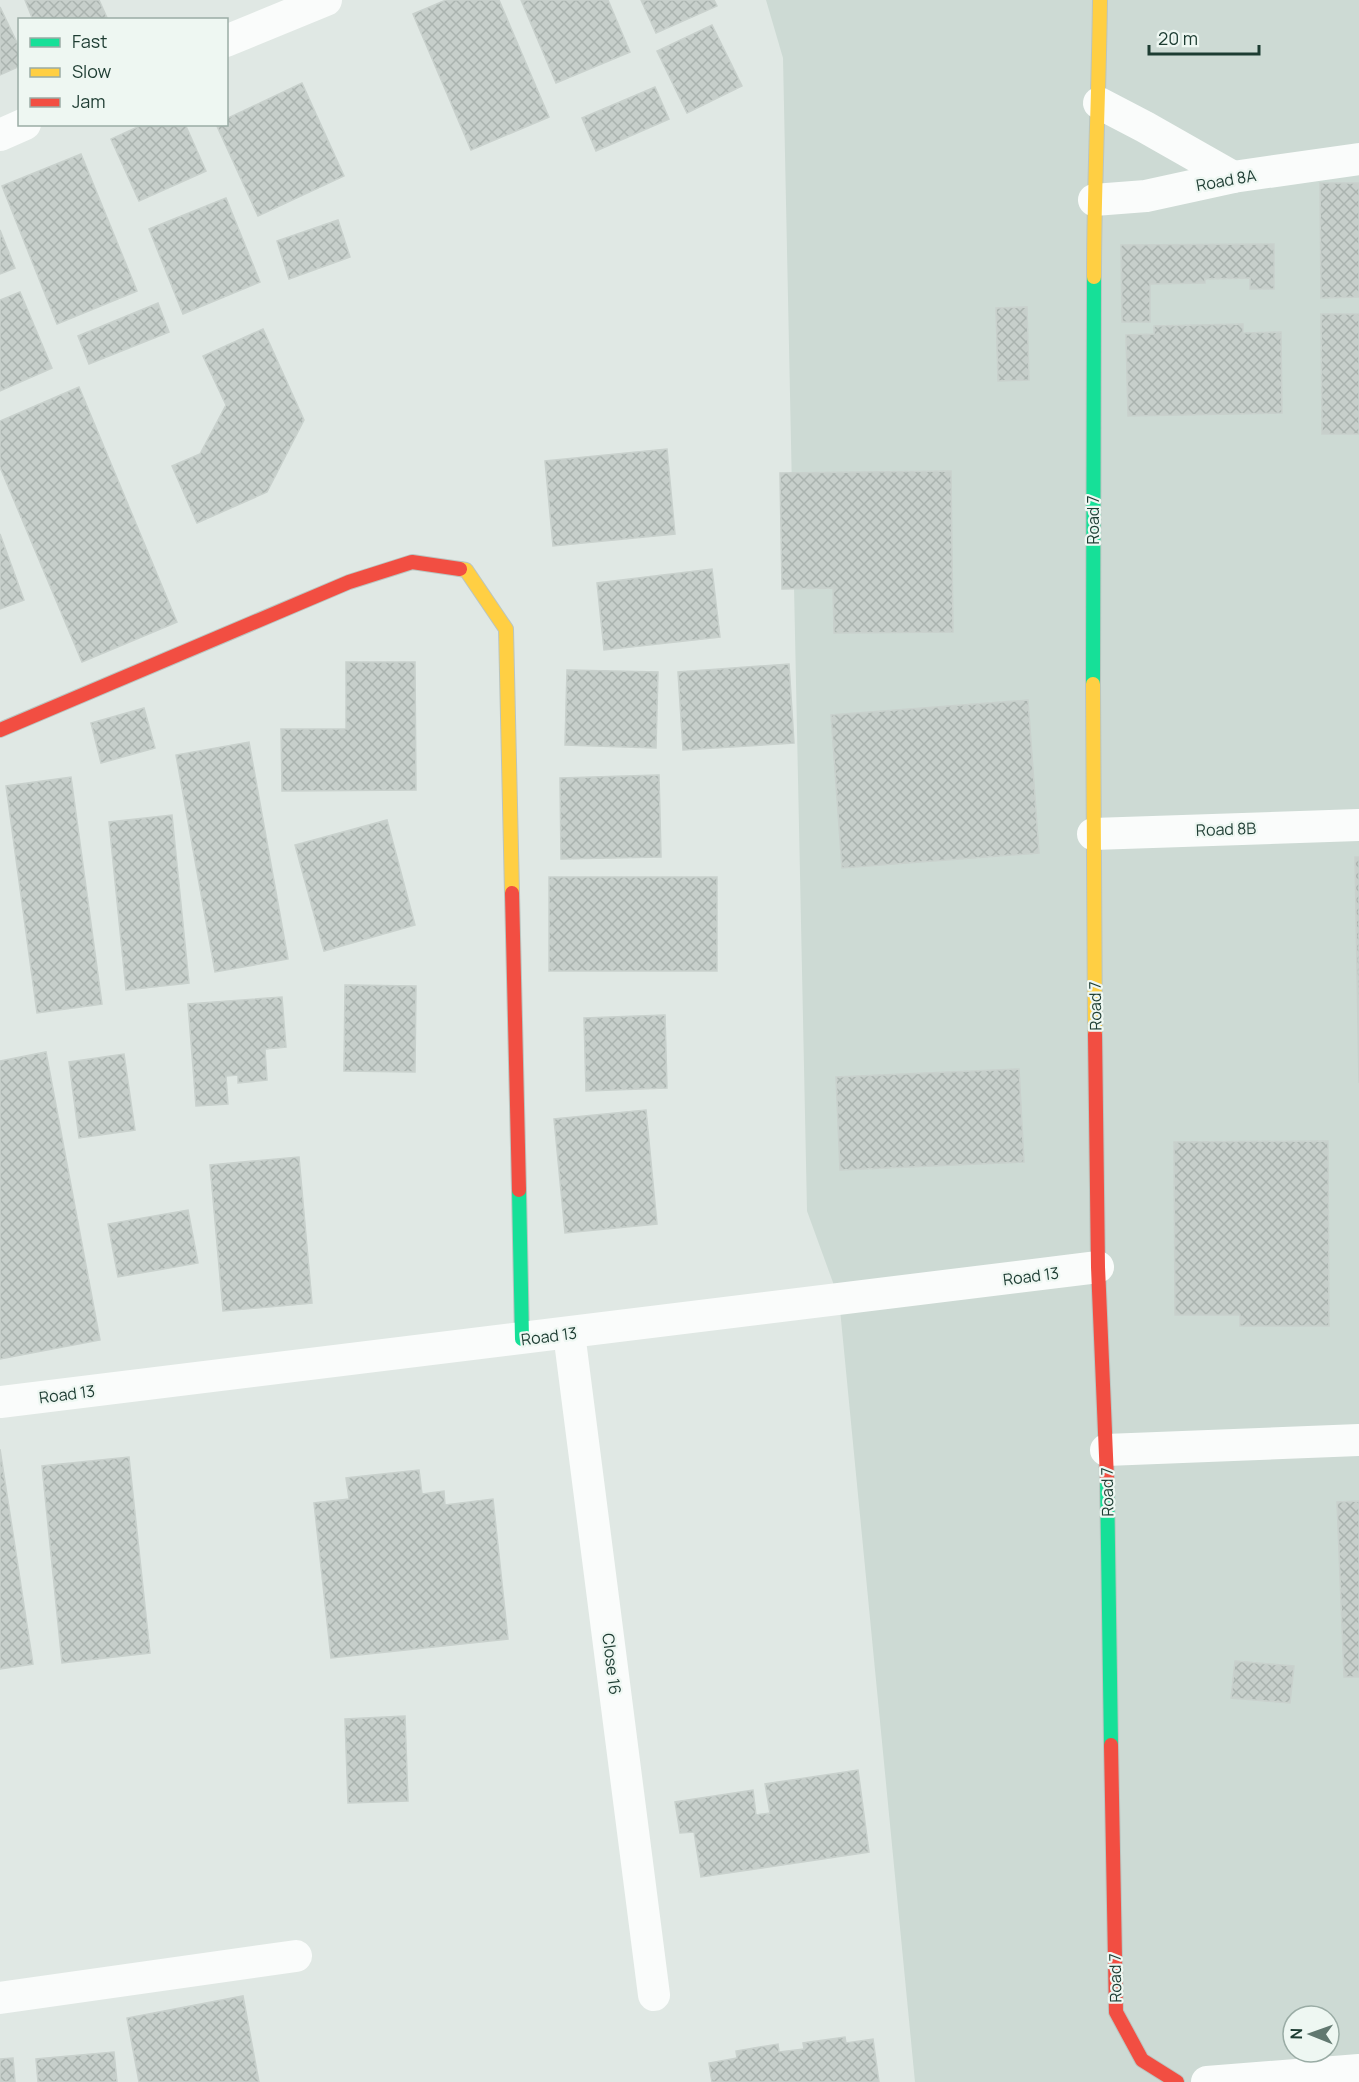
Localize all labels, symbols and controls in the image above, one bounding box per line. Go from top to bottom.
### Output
legend [18,18,228,126]
scale bar [1149,18,1258,56]
text: 20 m [1158,26,1198,50]
text: Fast [72,29,107,53]
text: Slow [72,59,112,83]
text: Jam [72,89,106,113]
street label: Road 8A [1194,164,1258,196]
street label: Road 7 [1082,495,1104,545]
street label: Road 8B [1196,817,1257,841]
street label: Road 7 [1084,981,1106,1031]
street label: Road 13 [1002,1262,1060,1290]
street label: Road 13 [520,1322,578,1350]
street label: Road 13 [38,1380,96,1408]
street label: Road 7 [1096,1467,1118,1517]
street label: Close 16 [597,1632,627,1696]
street label: Road 7 [1104,1953,1126,2003]
north arrow [1281,2004,1341,2064]
text: N [1285,2028,1307,2040]

